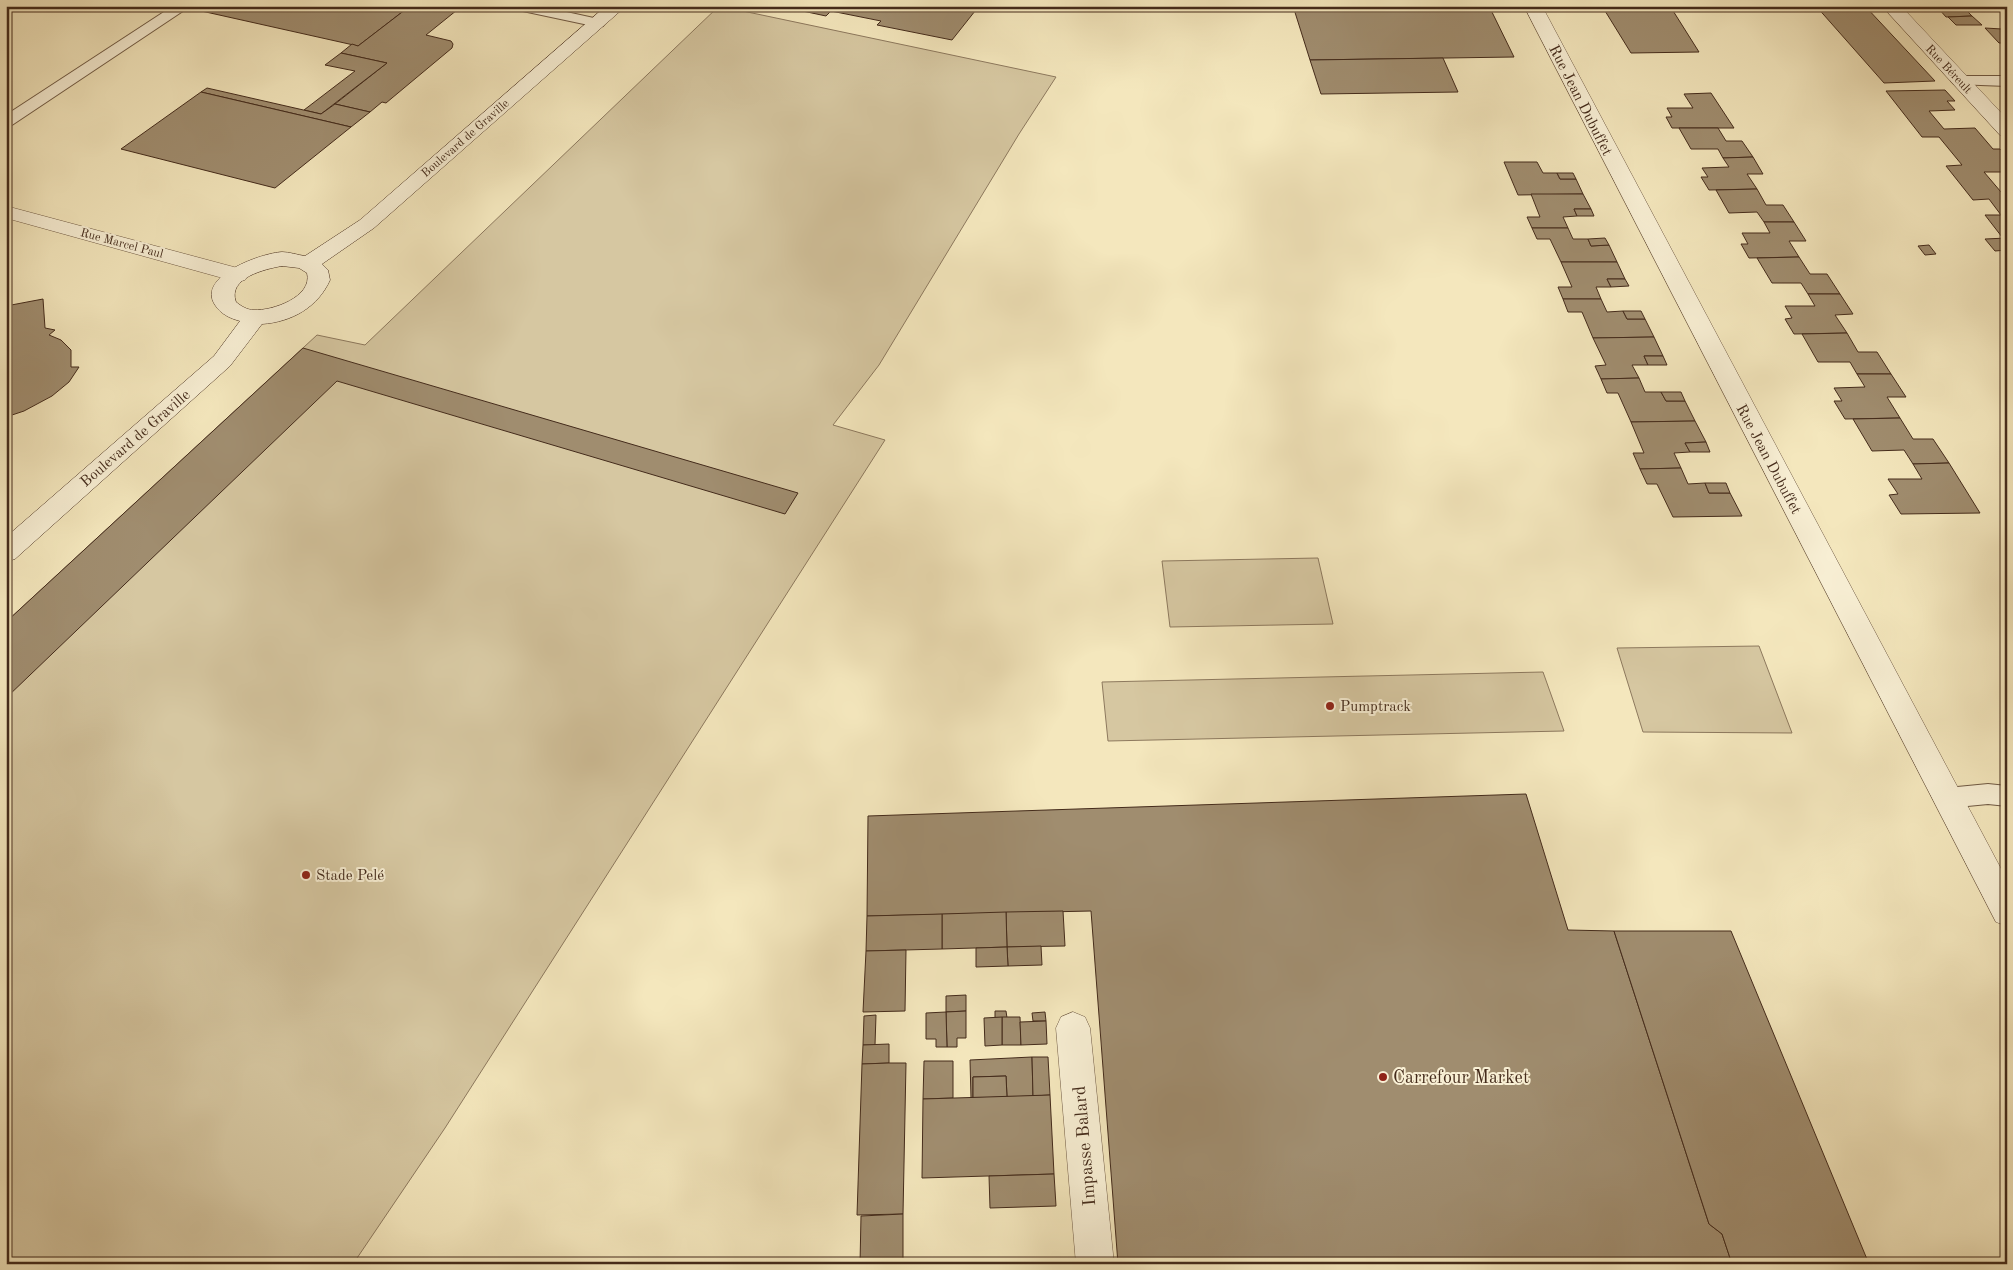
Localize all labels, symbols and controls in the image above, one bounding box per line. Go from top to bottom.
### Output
street label: Rue Jean Dubuffet [1545,43,1614,158]
street label: Rue Béreult [1923,43,1974,96]
street label: Boulevard de Graville [420,97,512,180]
street label: Rue Marcel Paul [79,227,165,261]
street label: Boulevard de Graville [78,388,194,491]
street label: Rue Jean Dubuffet [1732,402,1803,517]
marker: Pumptrack [1324,700,1336,712]
place label: Pumptrack [1340,700,1411,715]
marker: Stade Pelé [300,869,312,881]
place label: Stade Pelé [316,869,384,884]
place label: Carrefour Market [1393,1069,1529,1087]
marker: Carrefour Market [1377,1071,1389,1083]
street label: Impasse Balard [1071,1085,1099,1207]

